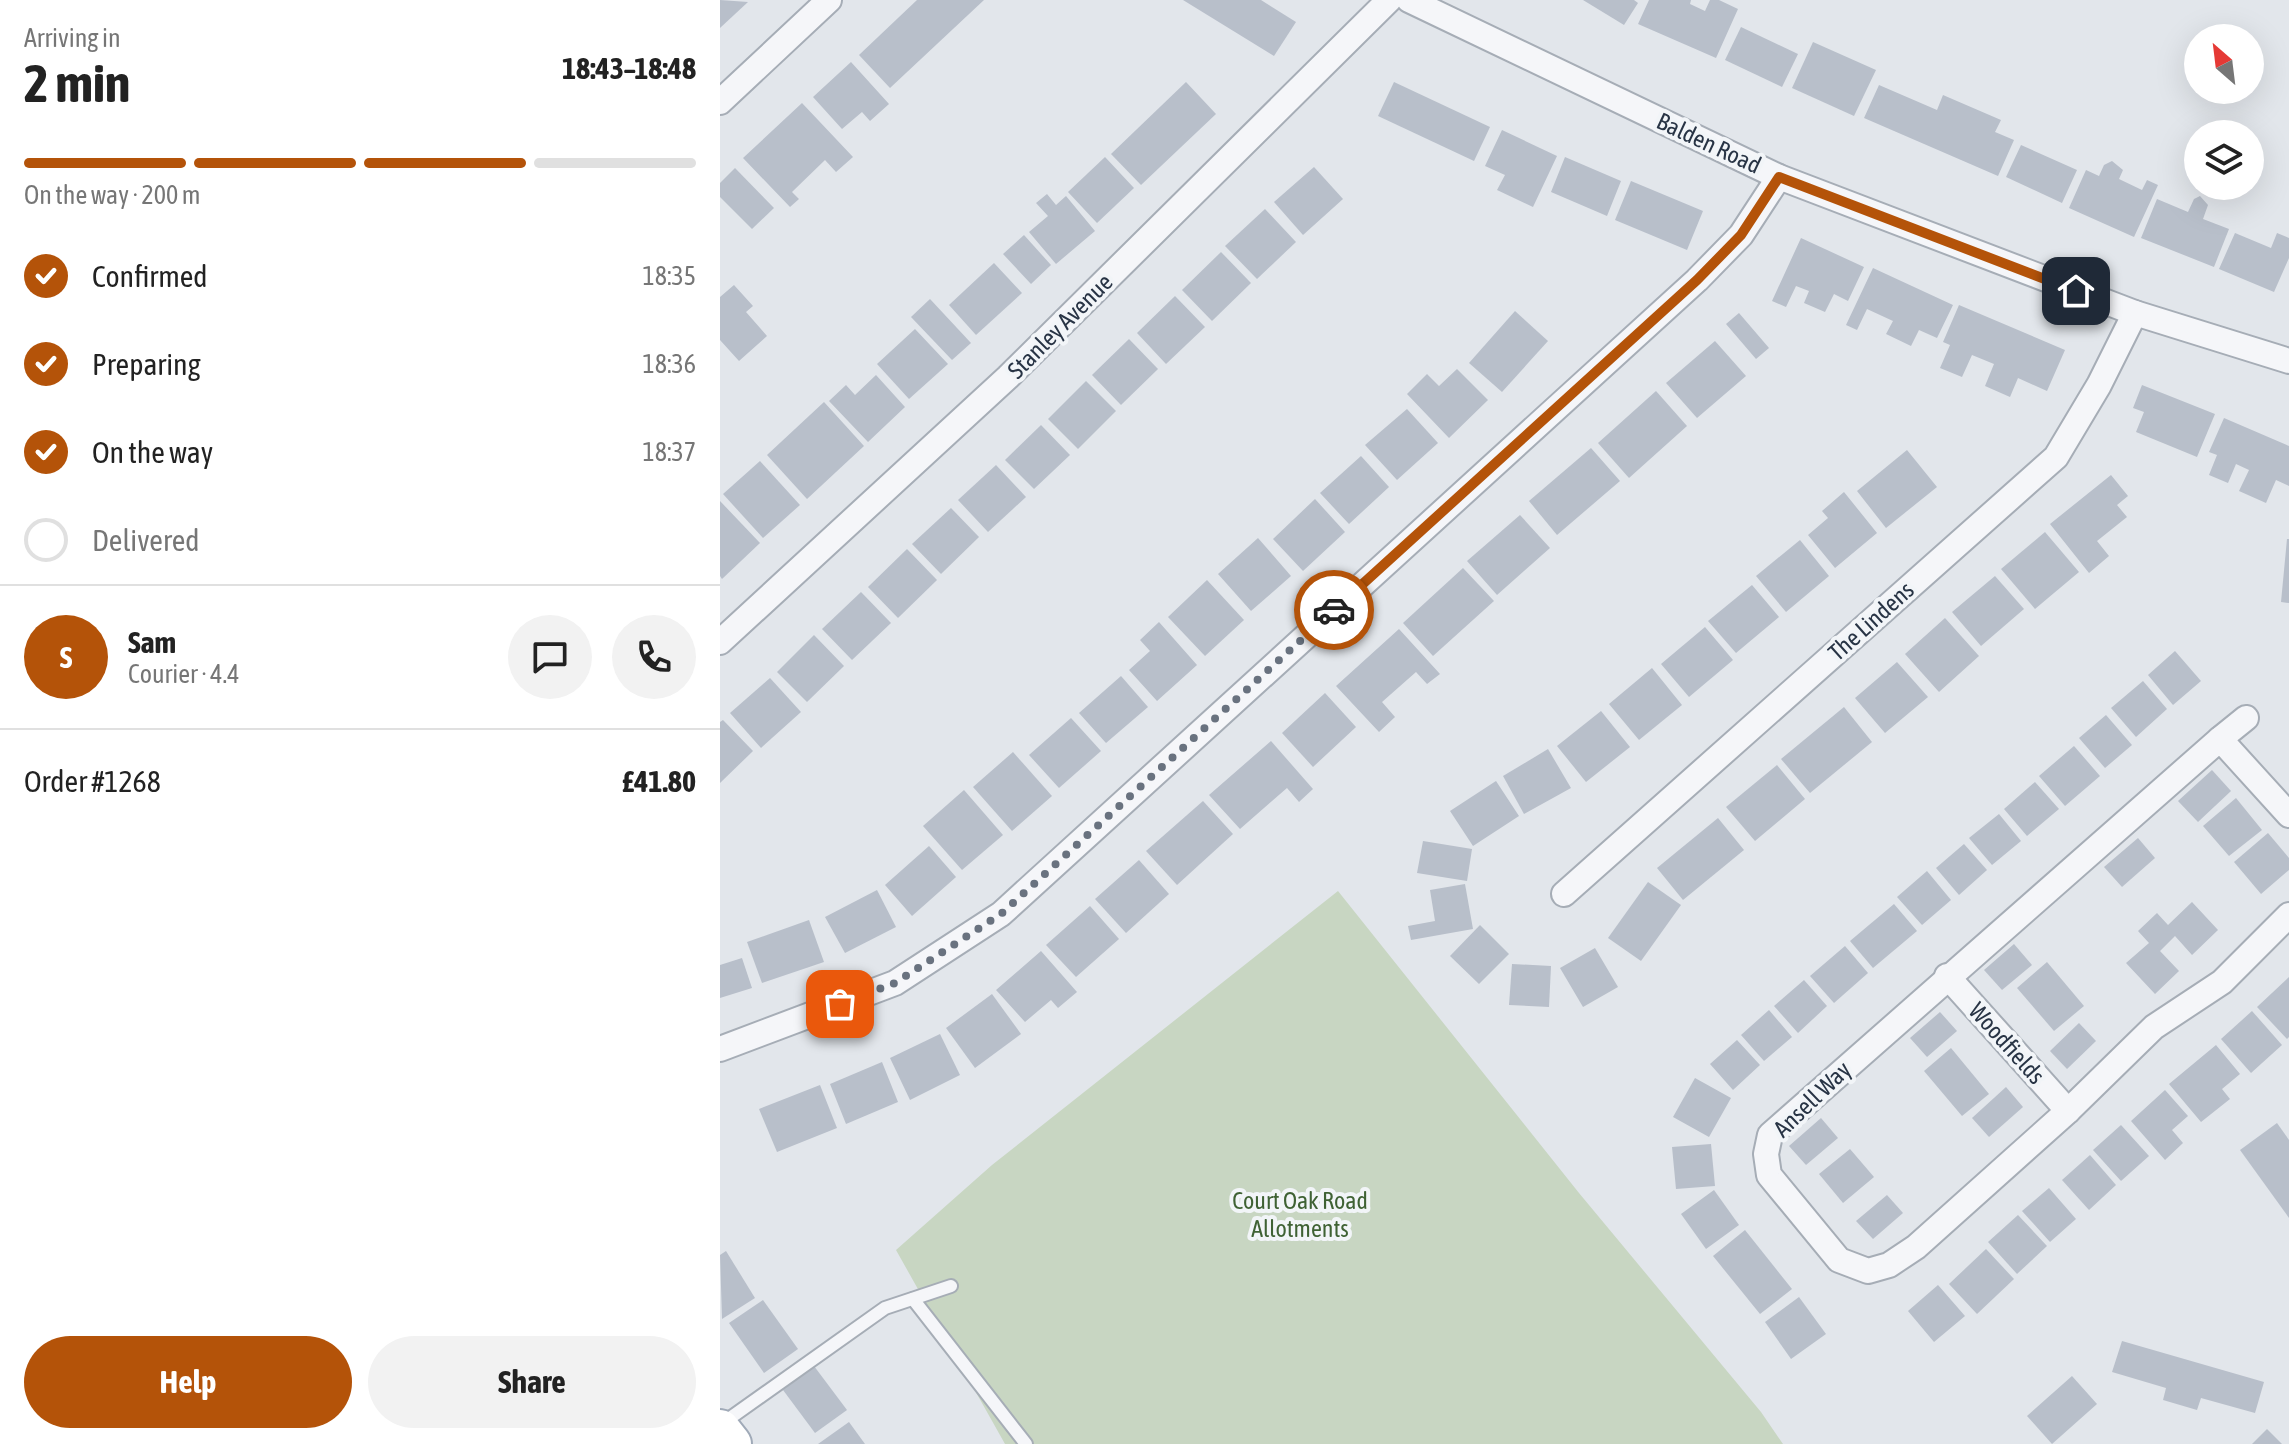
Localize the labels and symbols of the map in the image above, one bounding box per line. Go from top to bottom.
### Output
north arrow [2184,24,2264,104]
street label: Balden Road [1653,107,1765,179]
pin [2042,257,2110,325]
street label: Stanley Avenue [1002,268,1118,384]
courier [1294,570,1374,650]
street label: The Lindens [1823,576,1919,666]
pin [806,970,874,1038]
street label: Woodfields [1964,997,2050,1089]
street label: Ansell Way [1768,1056,1856,1142]
park label: Court Oak Road Allotments [1232,1187,1368,1242]

